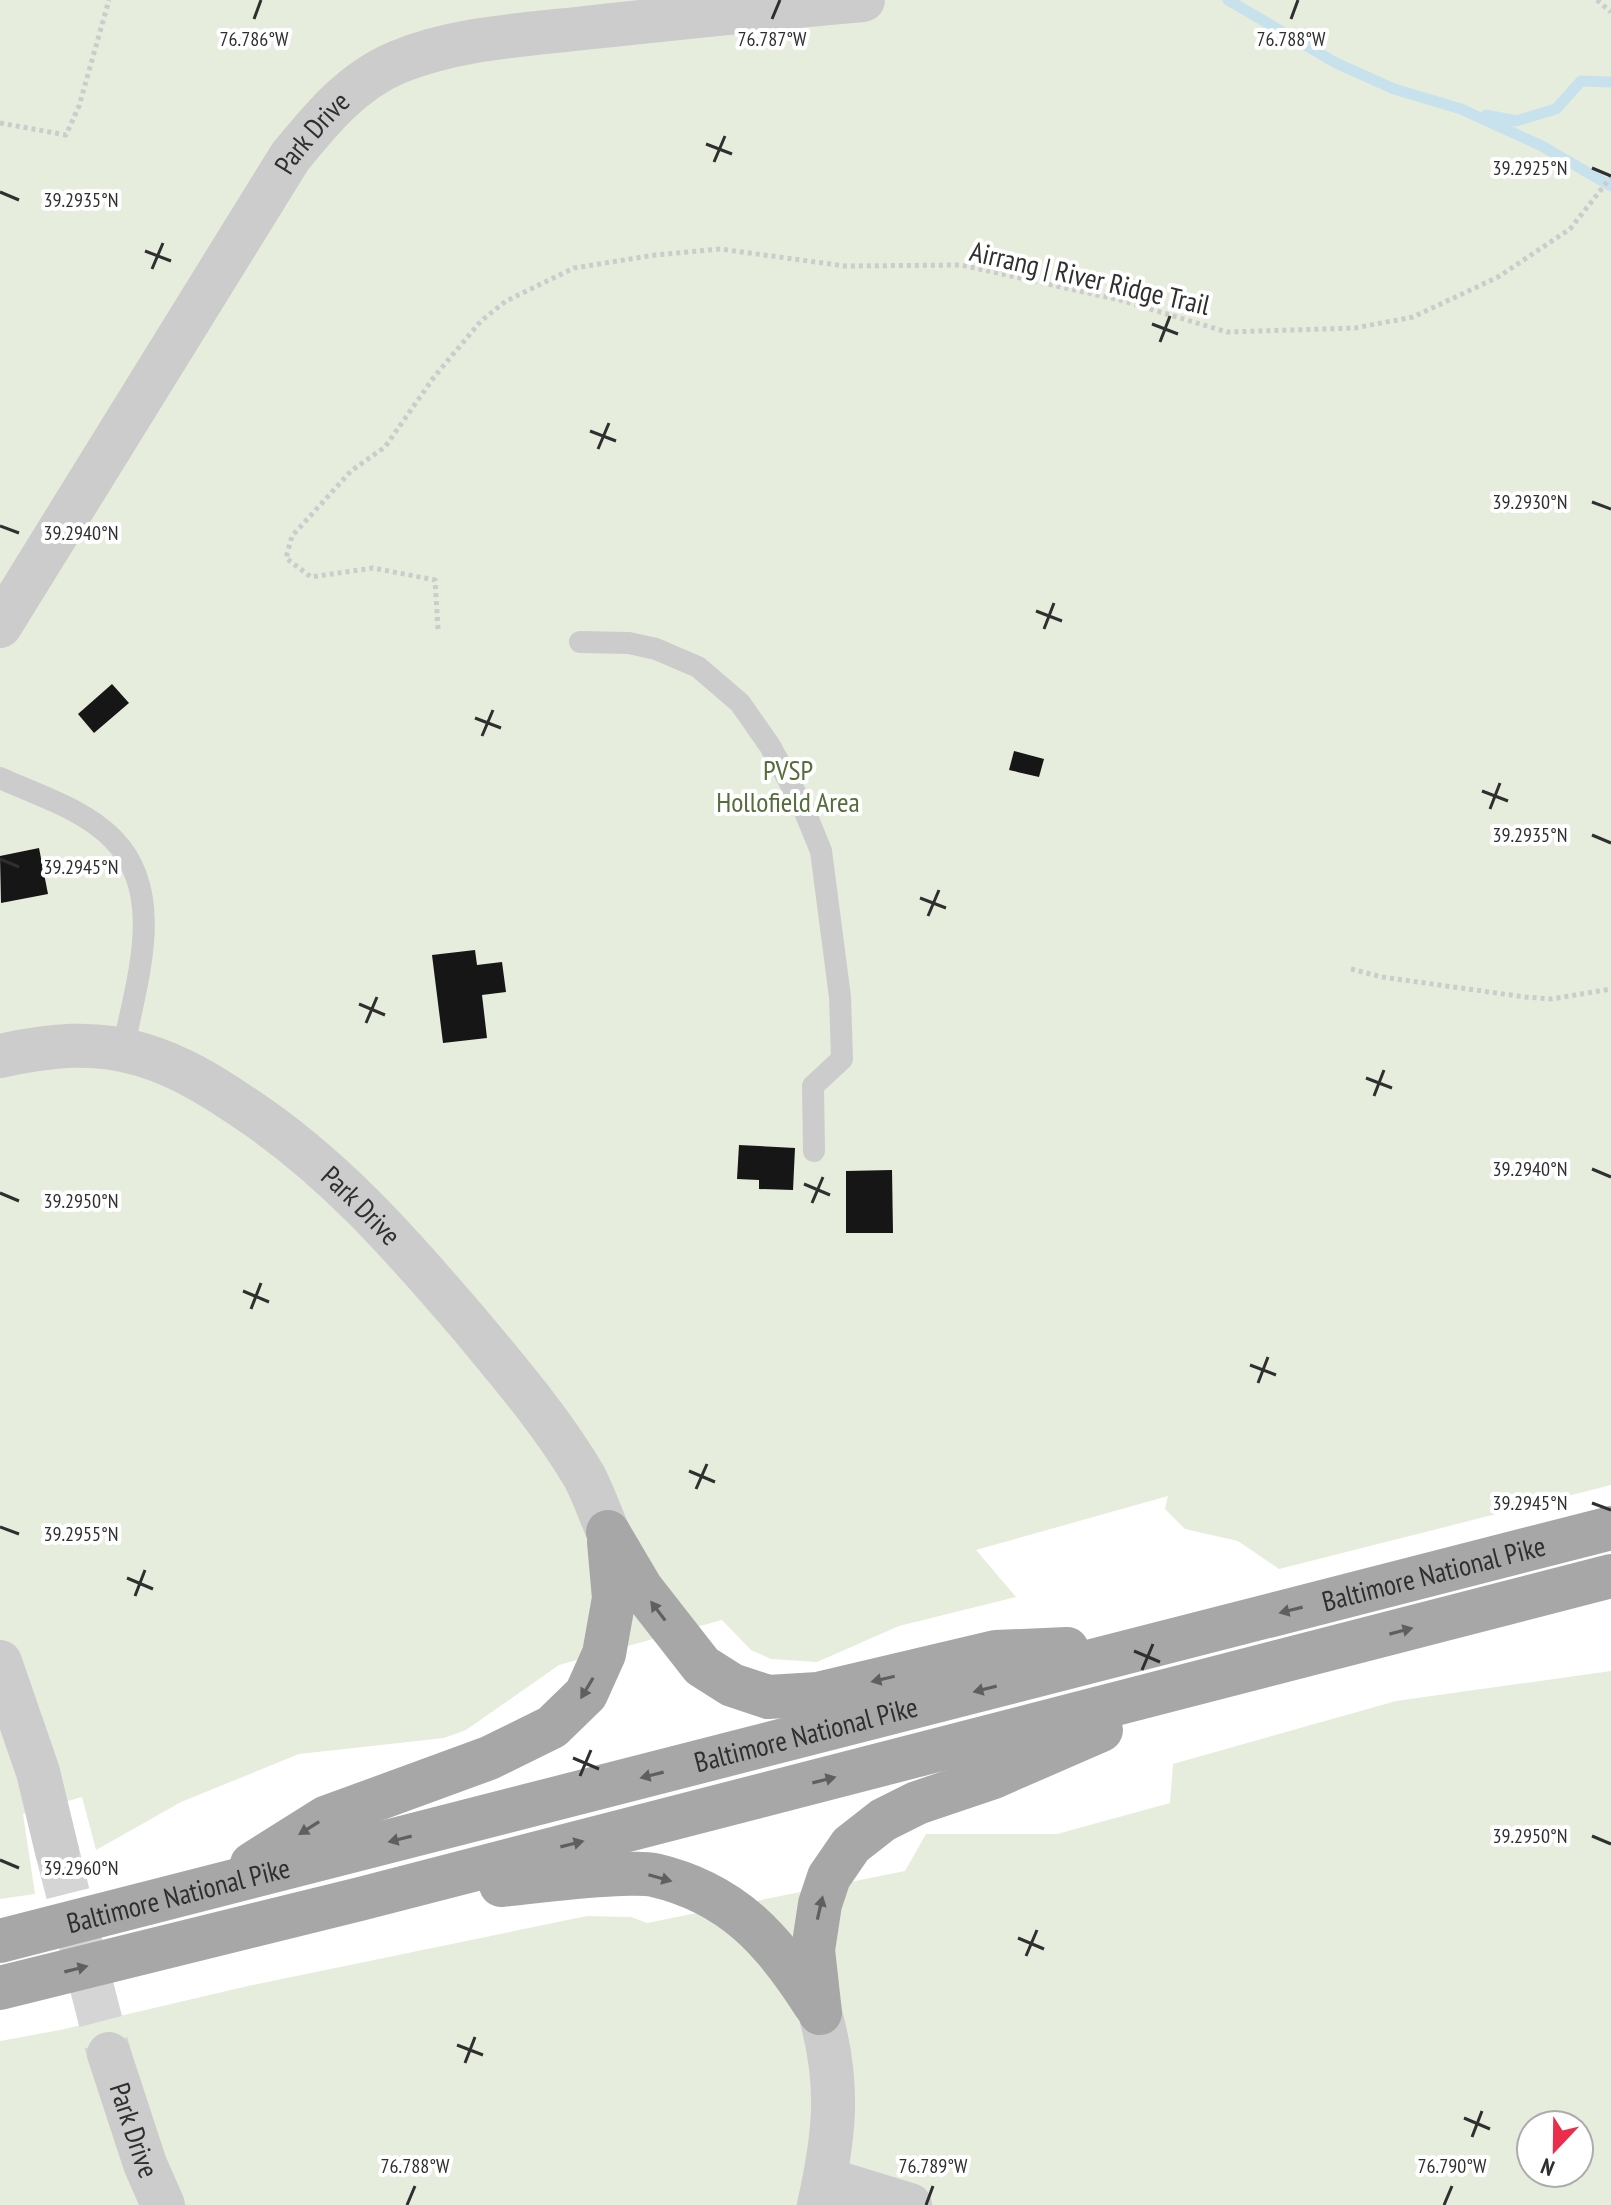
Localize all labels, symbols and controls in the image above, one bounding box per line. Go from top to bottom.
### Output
text: 76.786°W [220,26,289,52]
text: 76.787°W [738,26,807,52]
text: 76.788°W [1257,26,1326,52]
street label: Park Drive [265,83,357,180]
text: 39.2925°N [1492,155,1568,181]
text: 39.2935°N [43,187,119,213]
street label: Airrang | River Ridge Trail [967,232,1214,323]
text: 39.2930°N [1492,489,1568,515]
text: 39.2940°N [43,520,119,546]
park label: PVSP Hollofield Area [716,751,860,820]
text: 39.2935°N [1492,822,1568,848]
text: 39.2945°N [43,854,119,880]
text: 39.2940°N [1492,1156,1568,1182]
street label: Park Drive [314,1157,409,1253]
text: 39.2950°N [43,1188,119,1214]
text: 39.2945°N [1492,1490,1568,1516]
text: 39.2955°N [43,1521,119,1547]
street label: Baltimore National Pike [1318,1527,1549,1619]
one-way arrow [651,1601,667,1621]
one-way arrow [1279,1605,1304,1617]
one-way arrow [1389,1624,1414,1636]
one-way arrow [870,1673,895,1686]
one-way arrow [580,1677,594,1699]
one-way arrow [973,1683,998,1695]
street label: Baltimore National Pike [690,1688,921,1780]
one-way arrow [640,1769,665,1781]
one-way arrow [812,1773,837,1785]
one-way arrow [299,1820,320,1835]
text: 39.2950°N [1492,1823,1568,1849]
one-way arrow [388,1834,413,1846]
one-way arrow [560,1838,585,1850]
street label: Baltimore National Pike [62,1848,294,1941]
text: 39.2960°N [43,1855,119,1881]
one-way arrow [648,1872,672,1885]
one-way arrow [814,1895,827,1920]
one-way arrow [63,1963,88,1975]
street label: Park Drive [102,2078,168,2183]
north arrow [1515,2109,1595,2189]
text: N [1537,2152,1558,2183]
text: 76.788°W [381,2153,450,2179]
text: 76.789°W [899,2153,968,2179]
text: 76.790°W [1418,2153,1487,2179]

